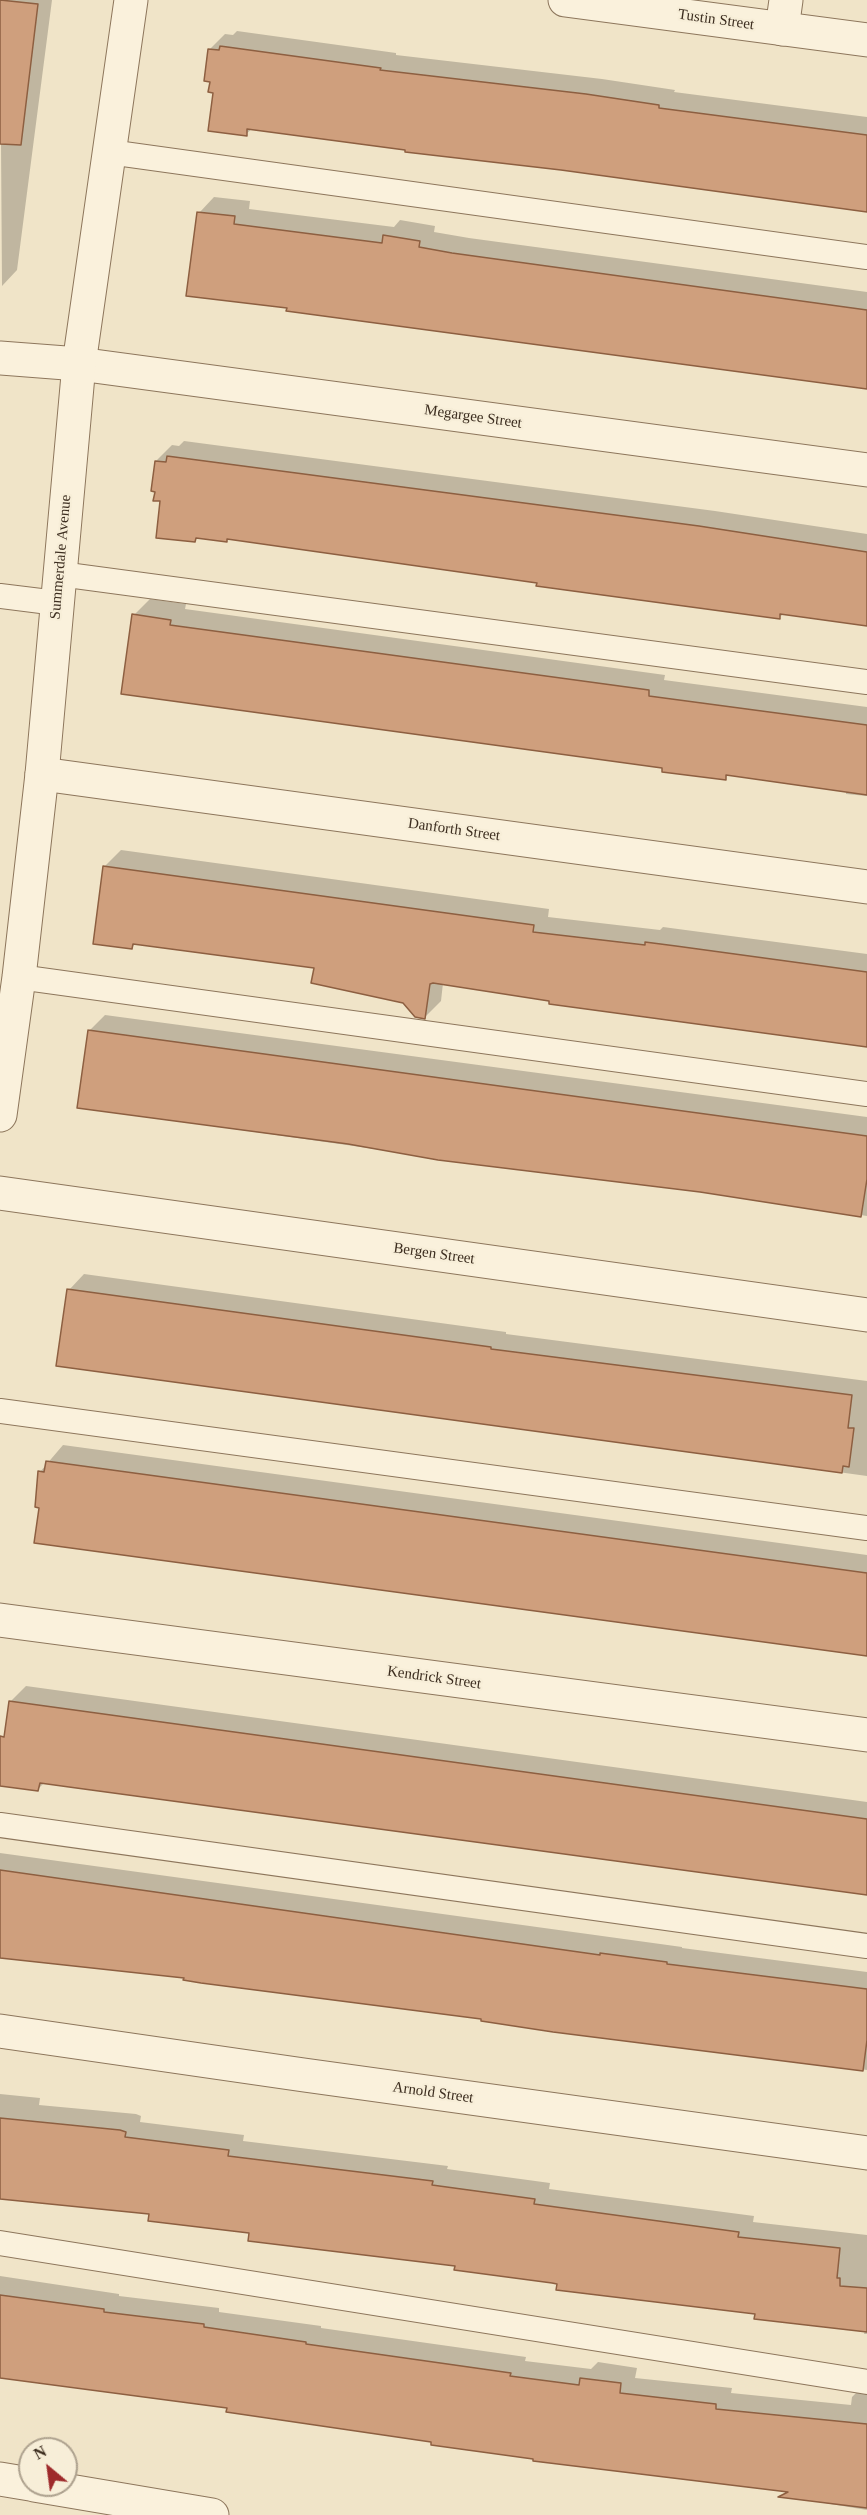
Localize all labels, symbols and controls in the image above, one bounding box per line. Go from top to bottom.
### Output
street label: Tustin Street [677,6,755,34]
street label: Megargee Street [423,401,523,433]
street label: Summerdale Avenue [47,494,75,620]
street label: Danforth Street [407,815,501,845]
street label: Bergen Street [392,1239,476,1269]
street label: Kendrick Street [386,1663,482,1693]
street label: Arnold Street [392,2078,474,2108]
north arrow [18,2437,78,2497]
text: N [31,2442,49,2463]

